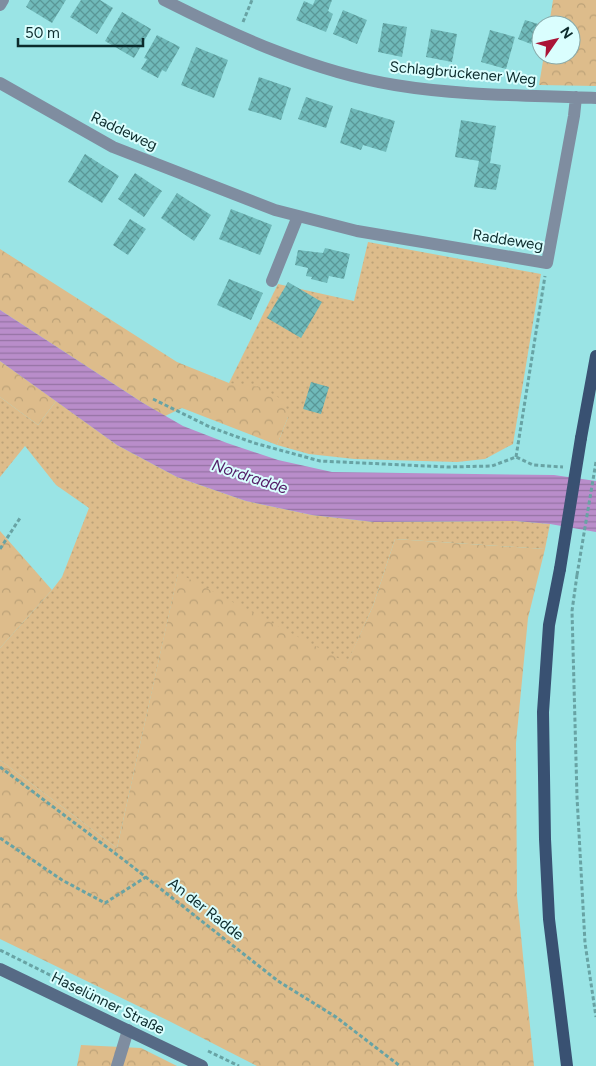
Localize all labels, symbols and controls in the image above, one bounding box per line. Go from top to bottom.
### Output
scale bar [18,15,142,47]
north arrow [531,15,581,65]
text: 50 m [25,24,60,42]
text: N [556,24,576,42]
street label: Schlagbrückener Weg [389,58,537,88]
street label: Raddeweg [88,108,160,154]
street label: Raddeweg [471,226,545,254]
water label: Nordradde [209,455,291,498]
street label: An der Radde [165,874,247,944]
street label: Haselünner Straße [48,968,168,1038]

